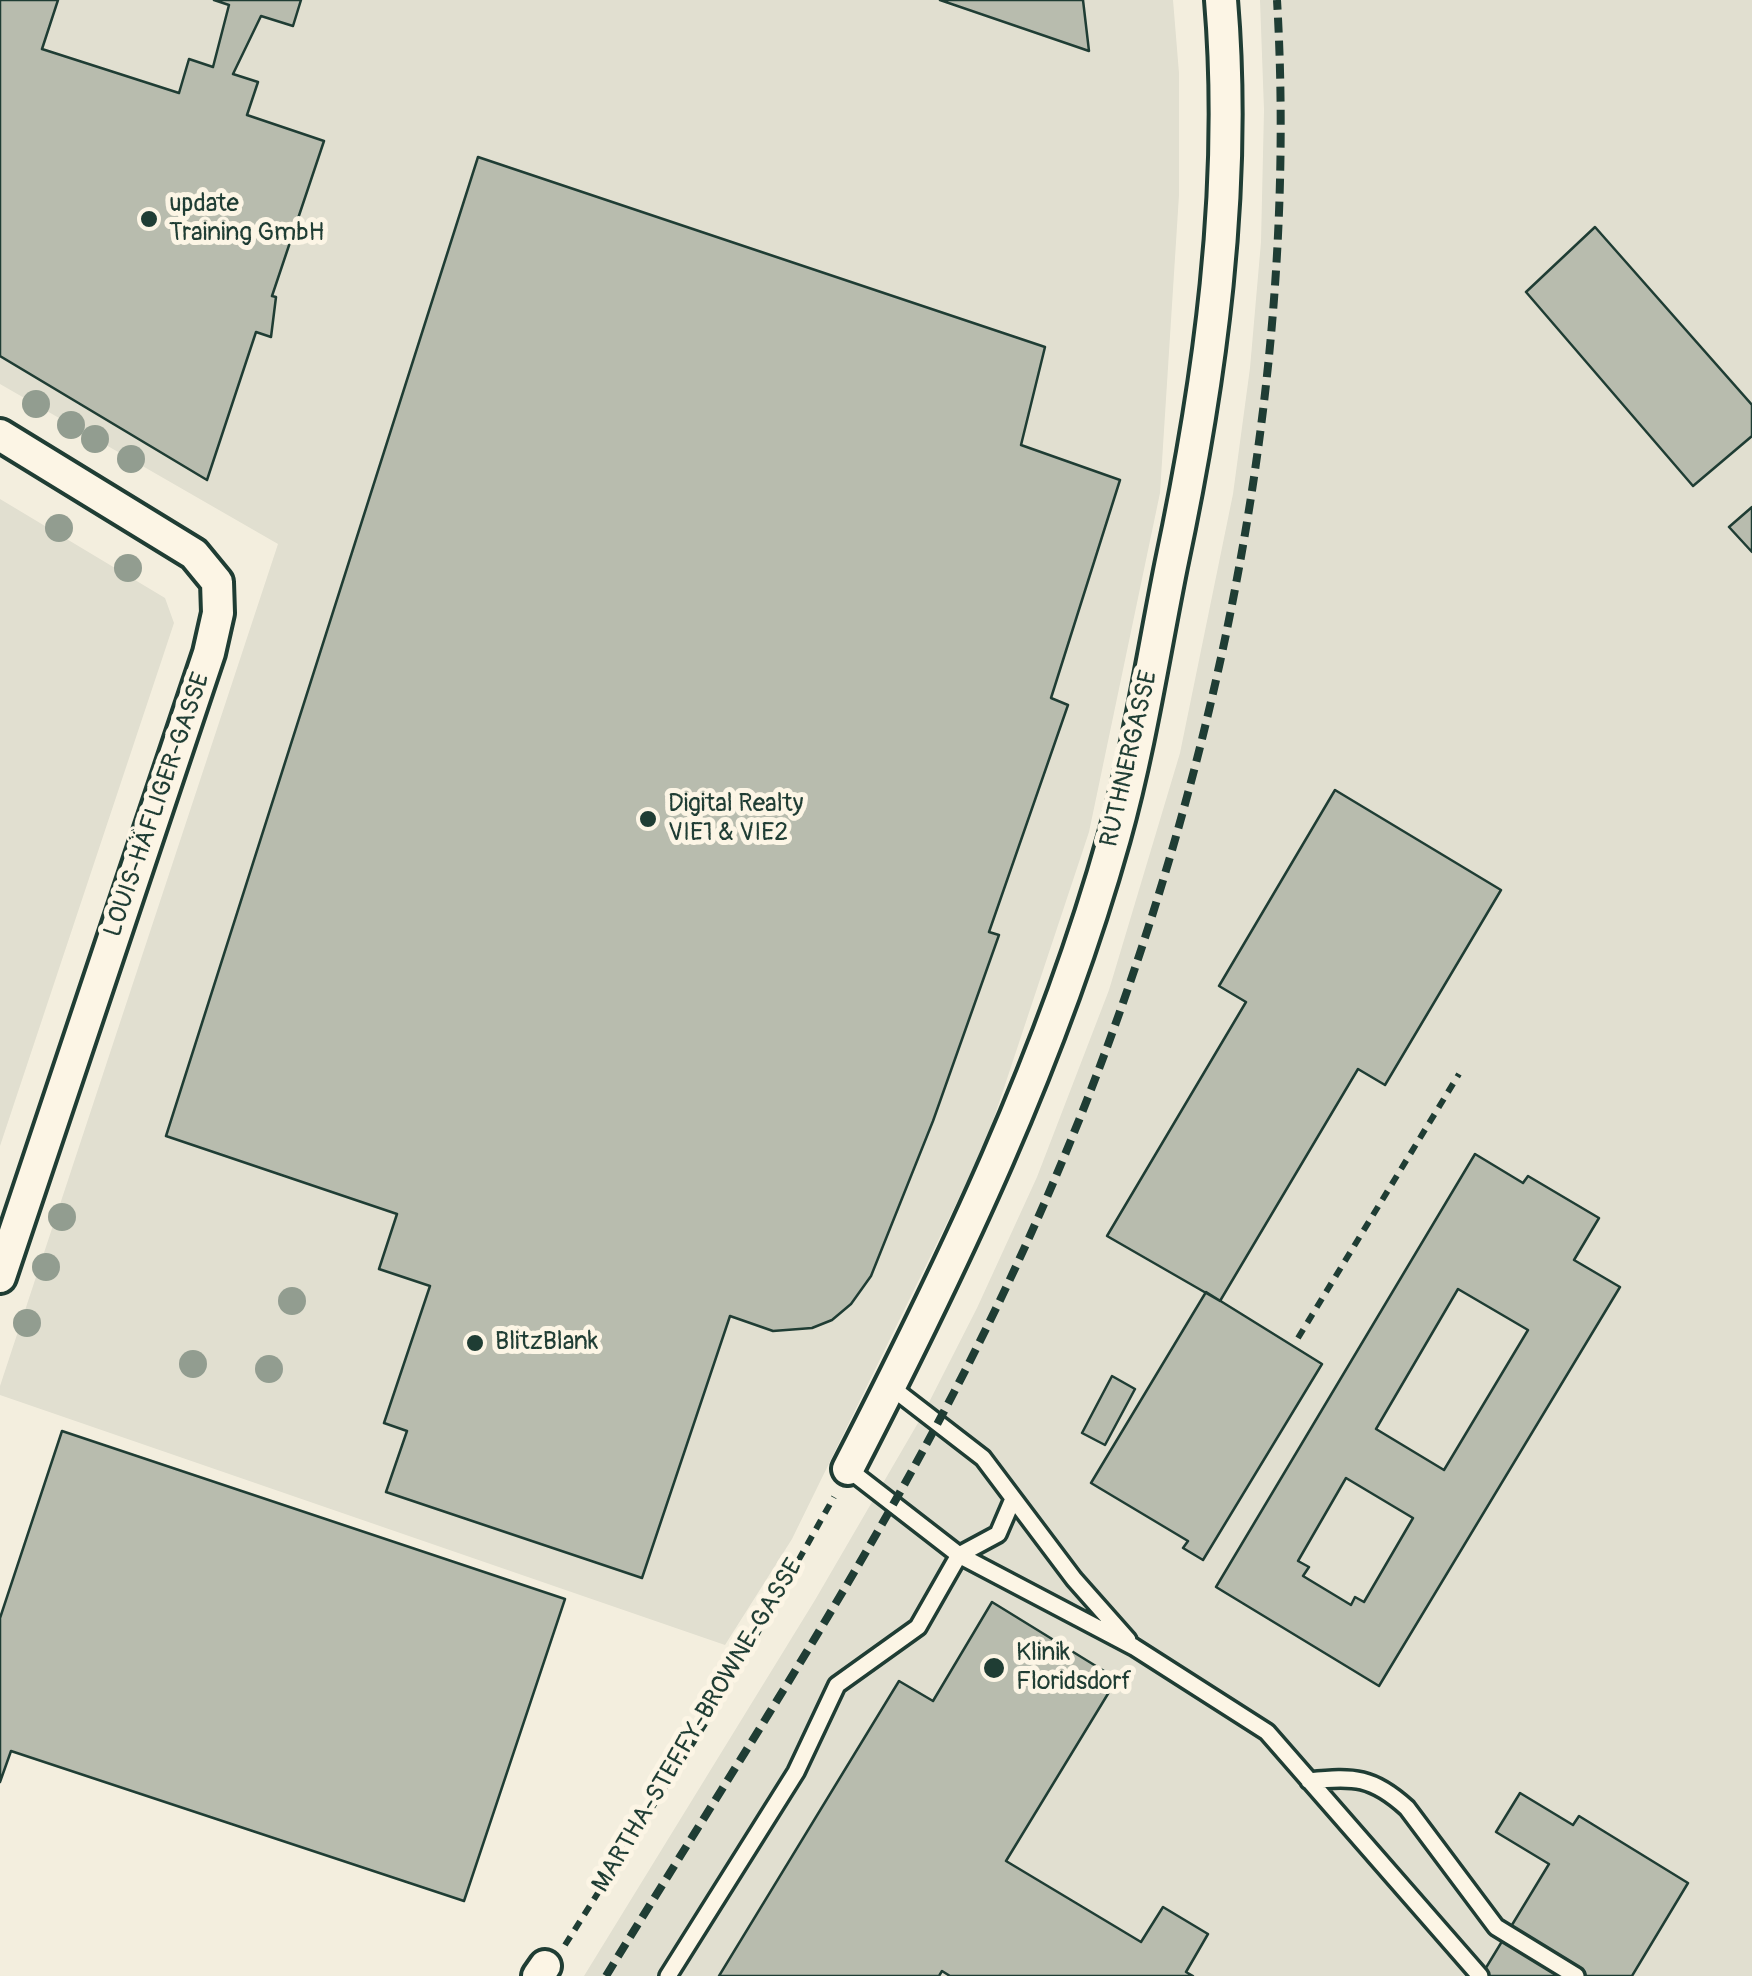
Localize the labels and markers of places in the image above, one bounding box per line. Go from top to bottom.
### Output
place label: update Training GmbH [169,190,324,249]
marker: update Training GmbH [138,208,160,230]
place label: Digital Realty VIE1 & VIE2 [668,790,803,849]
marker: Digital Realty VIE1 & VIE2 [637,808,659,830]
place label: BlitzBlank [495,1328,598,1358]
marker: BlitzBlank [464,1332,486,1354]
place label: Klinik Floridsdorf [1016,1639,1131,1698]
marker: Klinik Floridsdorf [981,1655,1007,1681]

